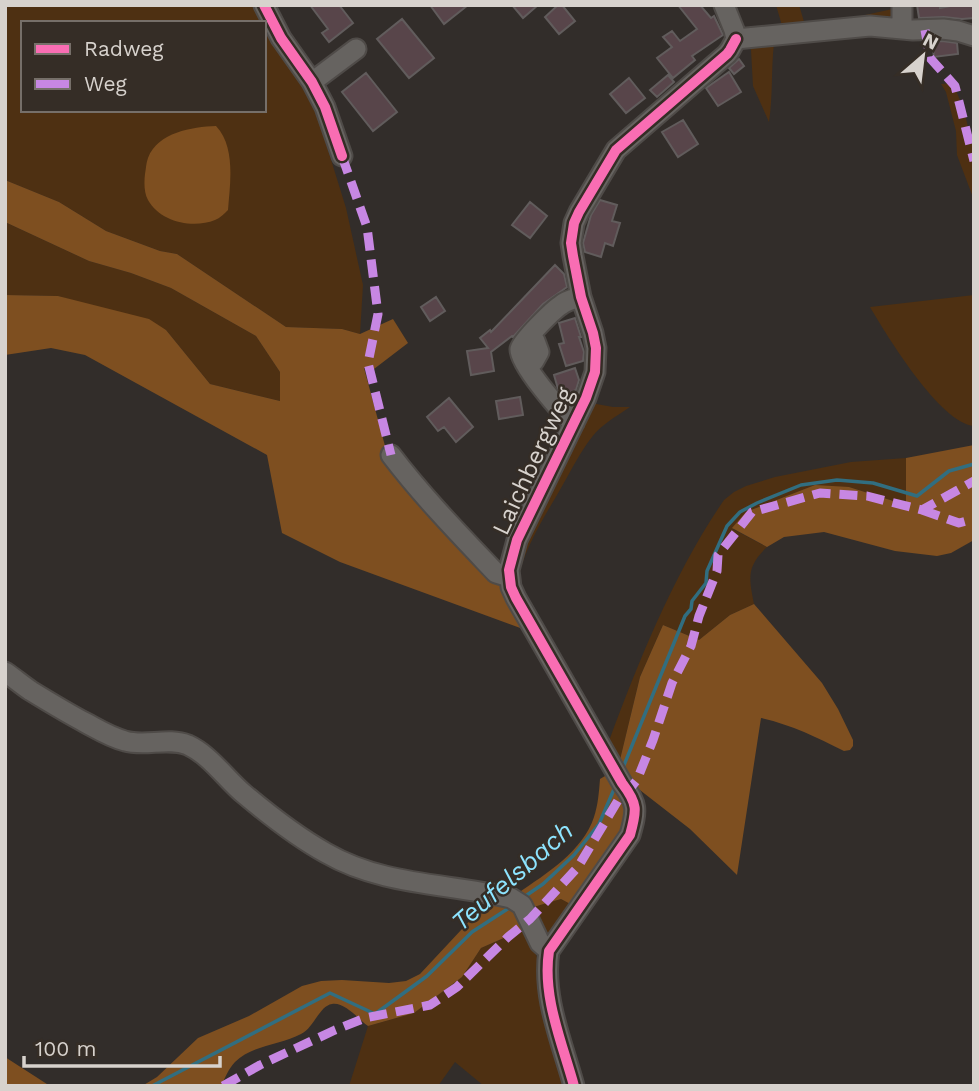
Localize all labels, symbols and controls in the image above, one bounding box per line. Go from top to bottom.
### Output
legend [21,21,266,112]
north arrow [888,21,958,91]
text: N [919,28,942,55]
text: Radweg [84,36,164,61]
text: Weg [84,71,128,96]
street label: Laichbergweg [487,383,579,539]
water label: Teufelsbach [445,815,579,937]
scale bar [24,1024,220,1068]
text: 100 m [35,1036,97,1061]

